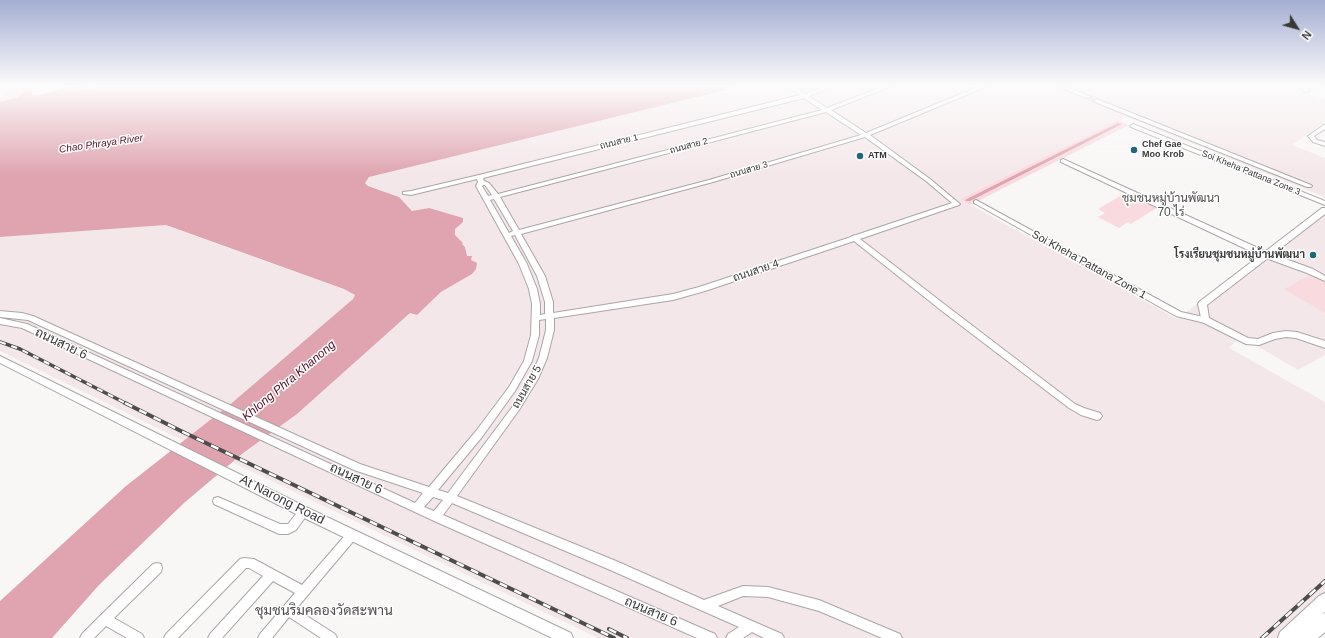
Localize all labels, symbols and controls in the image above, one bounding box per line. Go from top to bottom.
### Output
north arrow [1277,8,1317,48]
text: N [1299,28,1314,42]
water label: Chao Phraya River [58,132,144,156]
street label: ถนนสาย 1 [599,132,639,152]
street label: ถนนสาย 2 [669,136,709,156]
place label: Chef Gae Moo Krob [1142,140,1184,161]
marker: Chef Gae Moo Krob [1129,145,1139,155]
street label: Soi Kheha Pattana Zone 3 [1200,148,1302,198]
marker: ATM [855,151,865,161]
place label: ATM [868,151,887,161]
street label: ถนนสาย 3 [729,159,769,181]
district label: ชุมชนหมู่บ้านพัฒนา 70 ไร่ [1122,192,1220,220]
street label: Soi Kheha Pattana Zone 1 [1029,228,1149,302]
place label: โรงเรียนชุมชนหมู่บ้านพัฒนา [1174,248,1305,262]
marker: โรงเรียนชุมชนหมู่บ้านพัฒนา [1308,250,1318,260]
street label: ถนนสาย 4 [731,257,781,285]
street label: ถนนสาย 6 [32,325,90,363]
water label: Khlong Phra Khanong [239,338,339,424]
street label: ถนนสาย 5 [509,363,545,411]
street label: ถนนสาย 6 [327,460,385,498]
street label: At Narong Road [237,472,327,528]
street label: ถนนสาย 6 [622,594,680,630]
district label: ชุมชนริมคลองวัดสะพาน [255,603,393,619]

